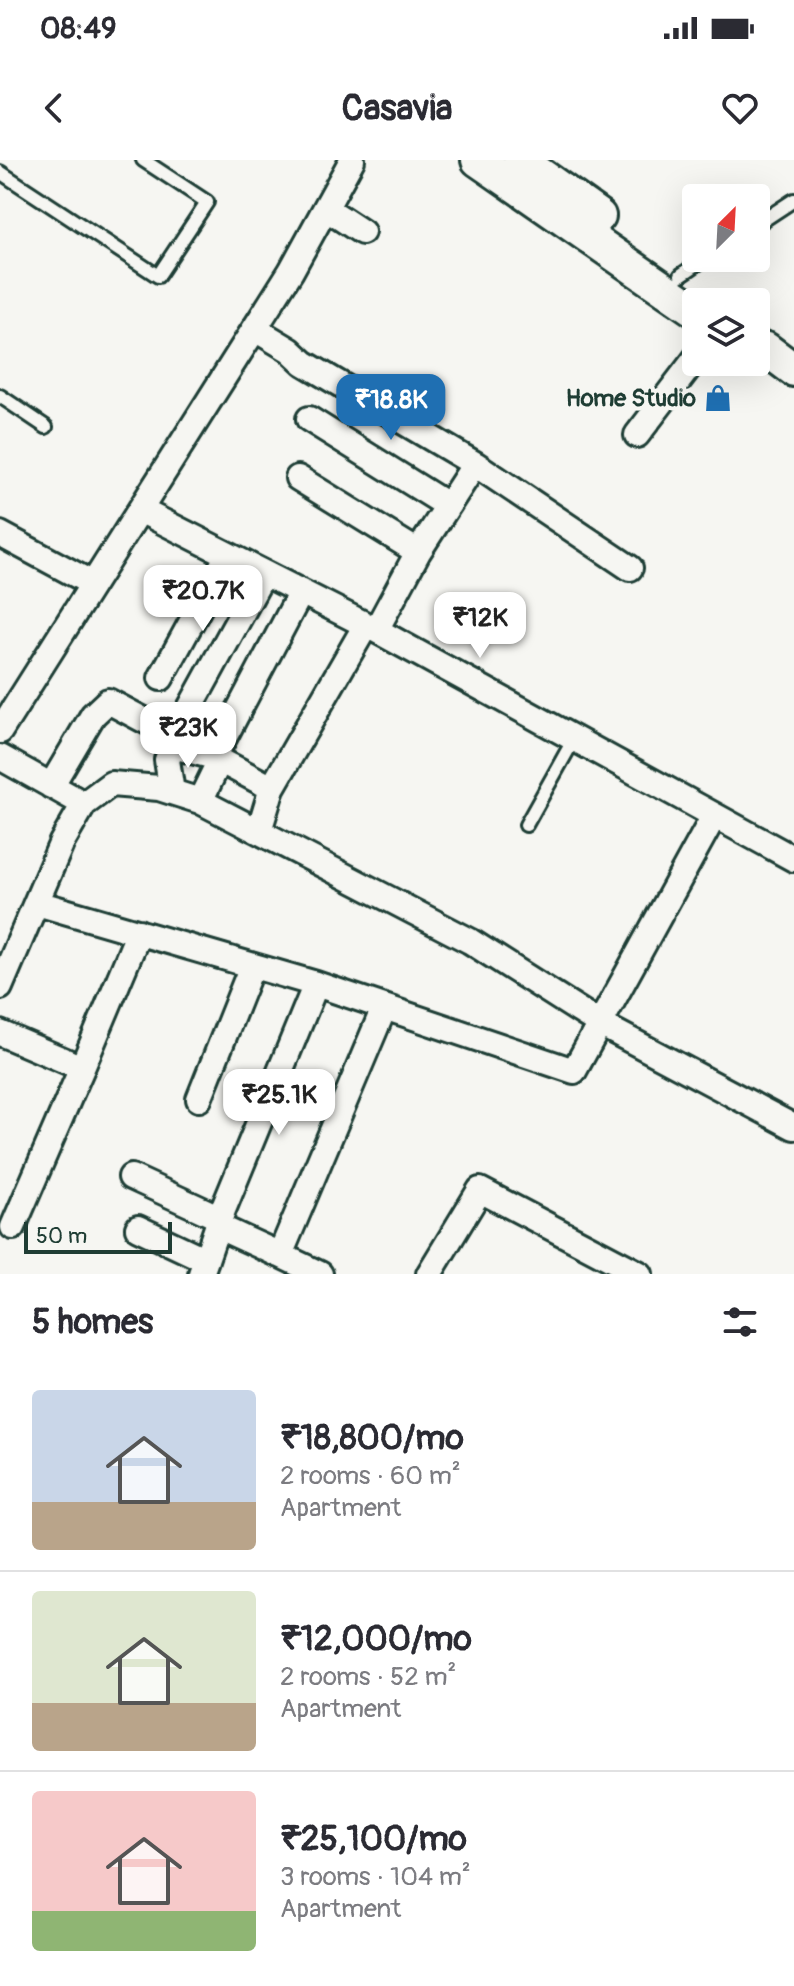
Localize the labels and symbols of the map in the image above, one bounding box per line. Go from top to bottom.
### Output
north arrow [682,184,770,272]
pin: ₹18.8K [326,374,456,442]
shop icon: Home Studio [703,383,733,413]
place label: Home Studio [566,384,696,413]
pin: ₹20.7K [138,565,268,633]
pin: ₹12K [433,592,527,660]
pin: ₹23K [141,702,235,770]
pin: ₹25.1K [214,1069,344,1137]
scale bar [24,1218,172,1254]

